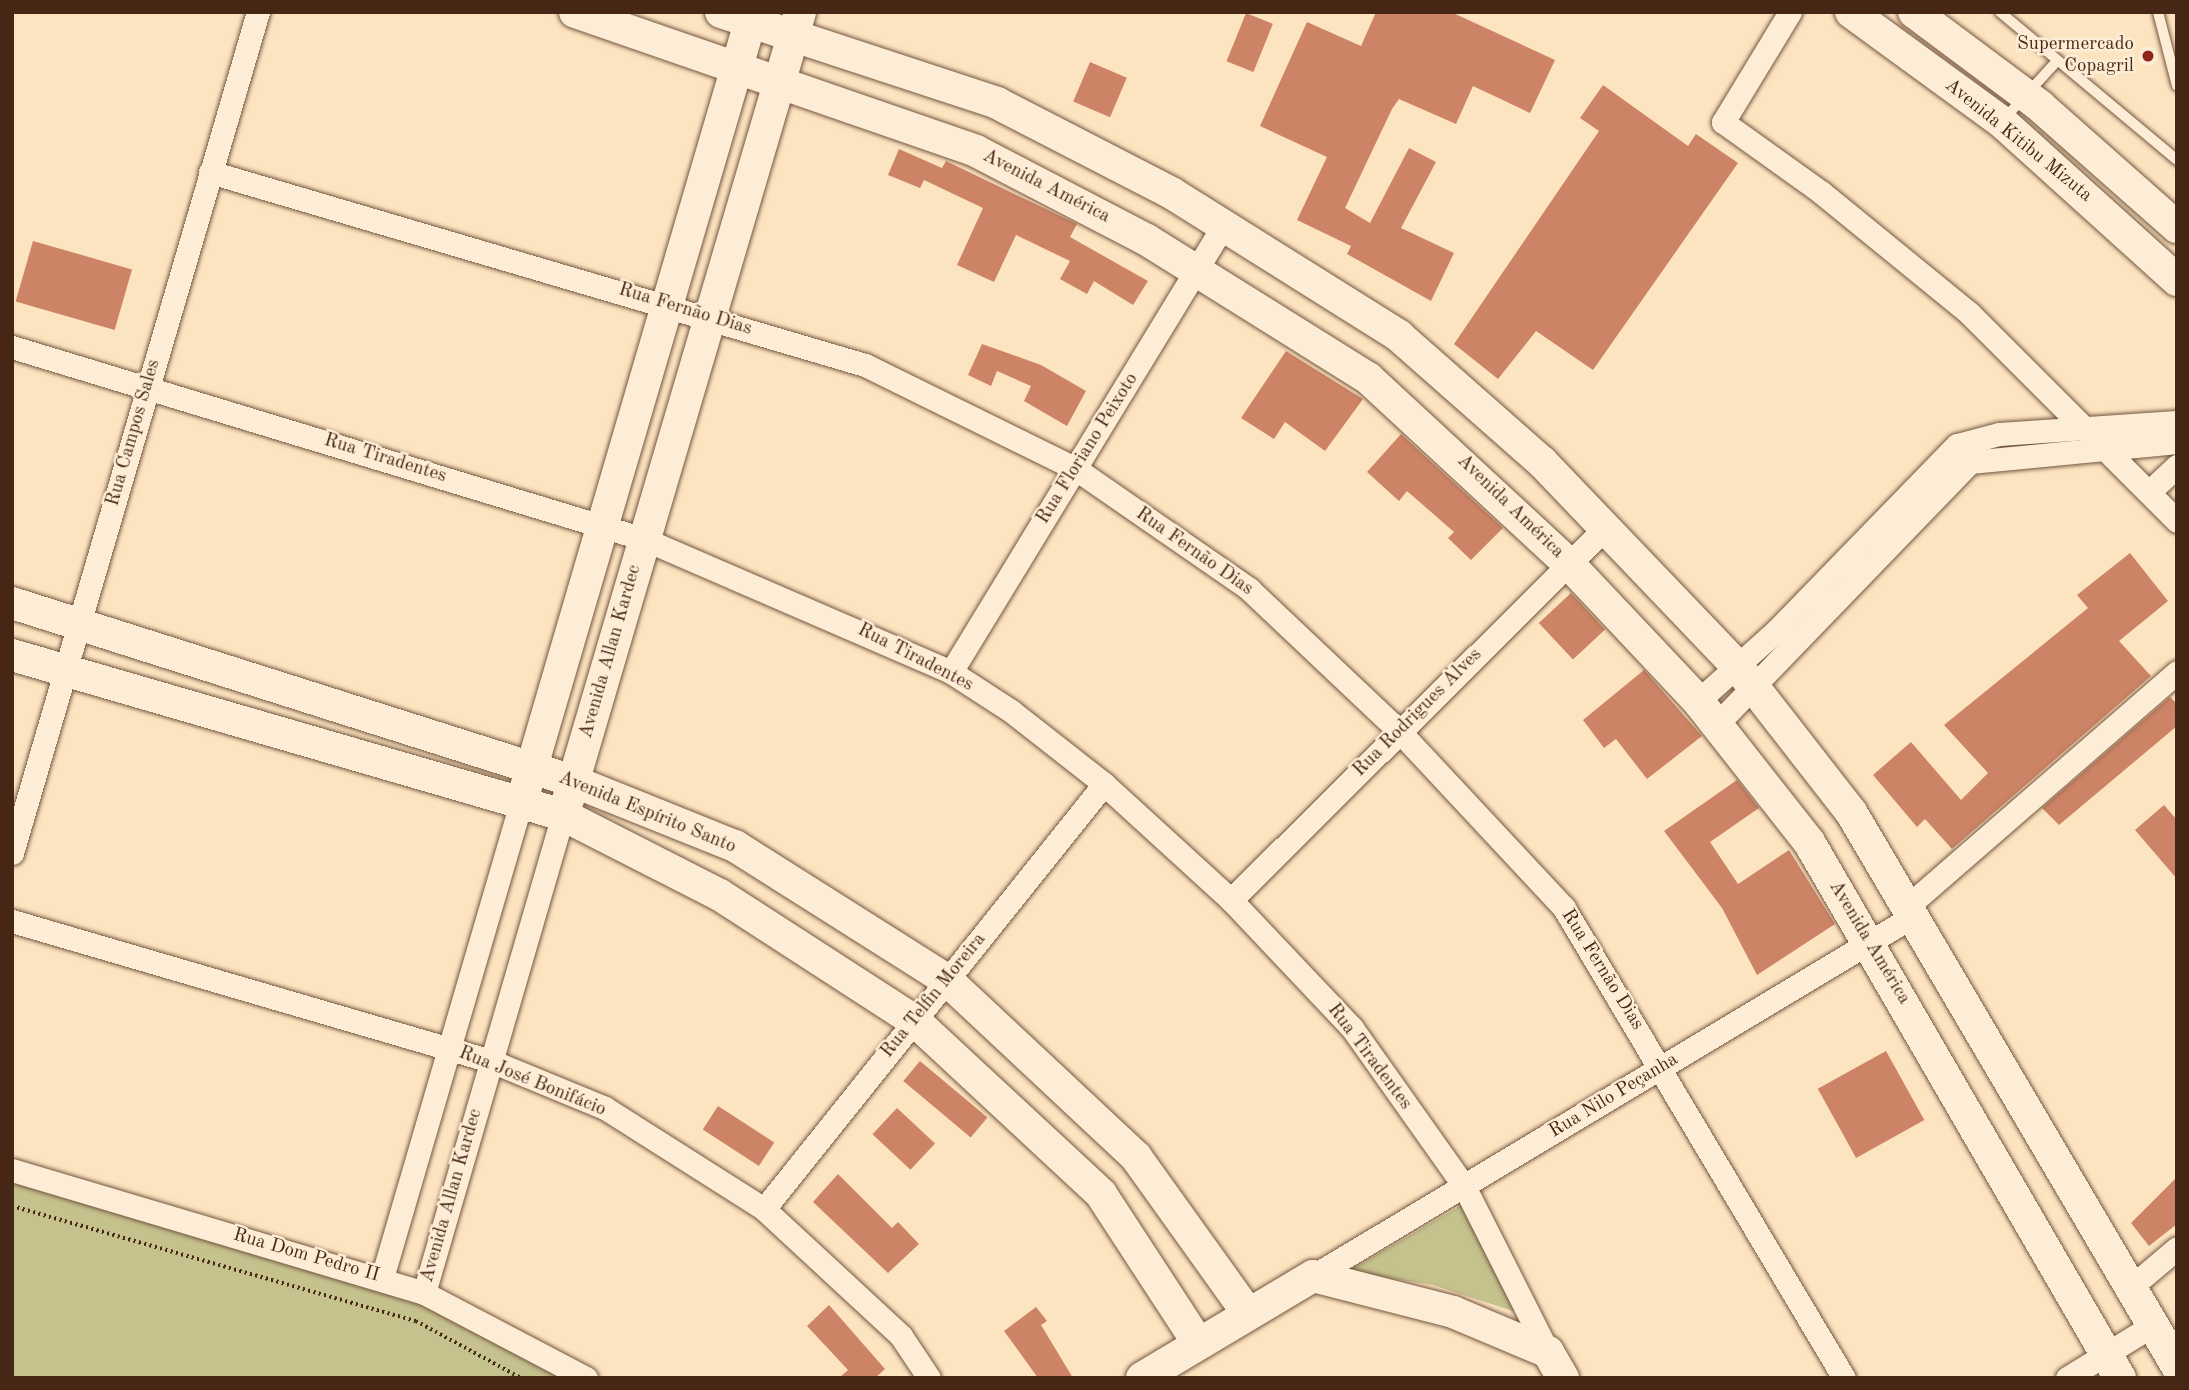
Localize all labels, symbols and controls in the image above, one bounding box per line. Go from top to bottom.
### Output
place label: Supermercado Copagril [2017,34,2134,78]
marker: Supermercado Copagril [2140,48,2156,64]
street label: Avenida Kitibu Mizuta [1940,74,2096,208]
street label: Avenida América [978,145,1114,229]
street label: Rua Fernão Dias [615,279,755,341]
street label: Rua Campos Sales [102,357,166,509]
street label: Rua Floriano Peixoto [1032,369,1144,529]
street label: Rua Tiradentes [321,430,449,488]
street label: Avenida América [1452,450,1568,564]
street label: Rua Fernão Dias [1131,503,1257,601]
street label: Avenida Allan Kardec [575,563,647,741]
street label: Rua Tiradentes [853,619,977,697]
street label: Rua Rodrigues Alves [1349,644,1487,782]
street label: Avenida Espírito Santo [555,767,739,859]
street label: Avenida América [1823,877,1915,1009]
street label: Rua Fernão Dias [1556,905,1648,1035]
street label: Rua Telfin Moreira [877,929,991,1063]
street label: Rua Tiradentes [1322,999,1416,1115]
street label: Rua José Bonifácio [455,1042,609,1122]
street label: Rua Nilo Peçanha [1545,1049,1683,1143]
street label: Avenida Allan Kardec [416,1107,488,1285]
street label: Rua Dom Pedro II [230,1224,382,1288]

